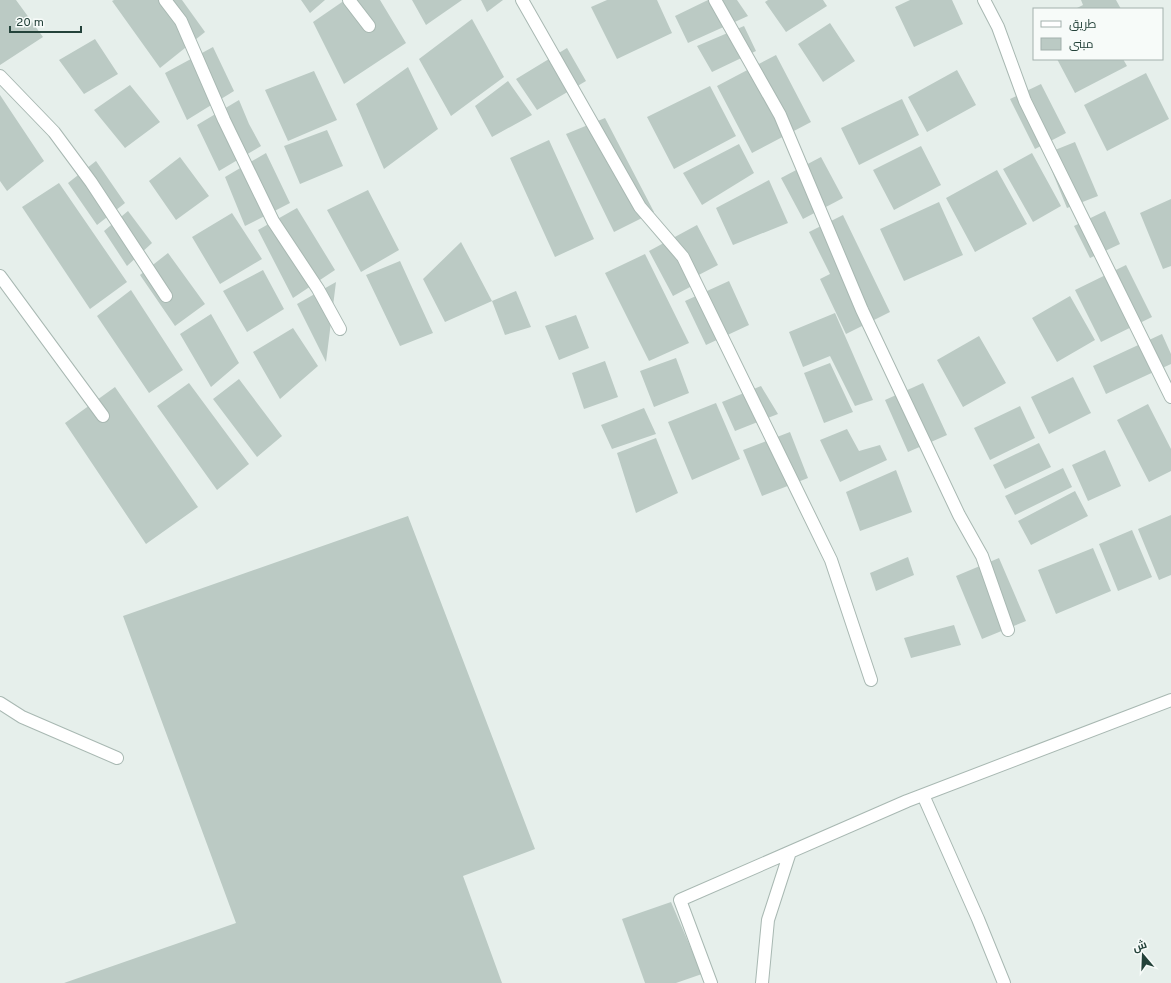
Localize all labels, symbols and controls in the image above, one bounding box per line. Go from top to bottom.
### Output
scale bar [10,8,81,34]
legend [1033,8,1163,60]
text: 20 m [16,15,44,31]
text: طريق [1069,17,1097,33]
text: مبنى [1069,37,1094,53]
north arrow [1123,935,1163,975]
text: ش [1131,938,1149,955]

